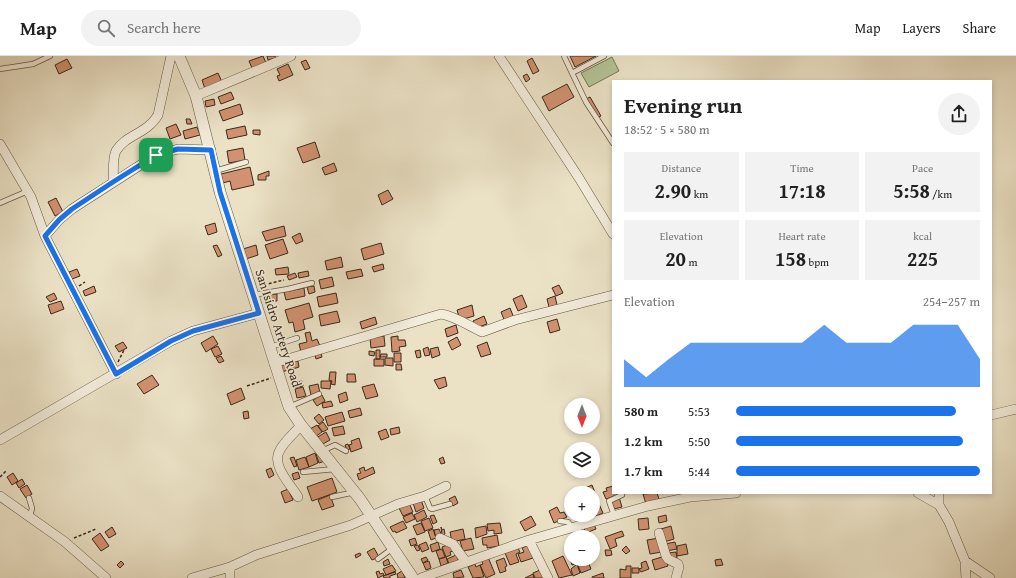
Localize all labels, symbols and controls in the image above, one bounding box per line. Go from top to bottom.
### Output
search box [81,10,361,46]
text: Map [20,14,57,42]
icon: search [95,17,117,39]
text: Search here [127,17,201,38]
text: Map [855,18,881,38]
text: Layers [903,18,941,38]
text: Share [963,18,996,38]
text: Evening run [624,89,742,121]
button: share [938,93,980,135]
text: 18:52 · 5 × 580 m [624,120,710,139]
pin [139,138,173,172]
icon: arrive [145,144,167,166]
text: Distance [662,160,701,176]
text: Time [790,160,814,176]
text: Pace [912,160,933,176]
text: 2.90 [654,176,691,205]
text: 17:18 [778,176,826,205]
text: 5:58 [893,176,930,205]
text: km [691,186,708,202]
text: /km [930,186,952,202]
text: Elevation [660,228,703,244]
text: Heart rate [778,228,826,244]
text: kcal [913,228,932,244]
text: 20 [665,244,686,273]
text: 158 [775,244,806,273]
text: 225 [907,244,938,273]
text: m [686,254,697,270]
text: bpm [806,254,829,270]
street label: San Isidro Artery Road [251,267,307,390]
text: Elevation [624,292,675,311]
text: 254–257 m [923,292,980,311]
north arrow [564,398,600,434]
map controls [564,398,600,566]
text: 580 m [624,402,658,421]
text: 5:53 [688,402,710,421]
text: 1.2 km [624,432,663,451]
text: 5:50 [688,432,710,451]
button: layers [564,442,600,478]
text: 1.7 km [624,462,663,481]
text: 5:44 [688,462,710,481]
button: + [564,486,600,522]
button: − [564,530,600,566]

